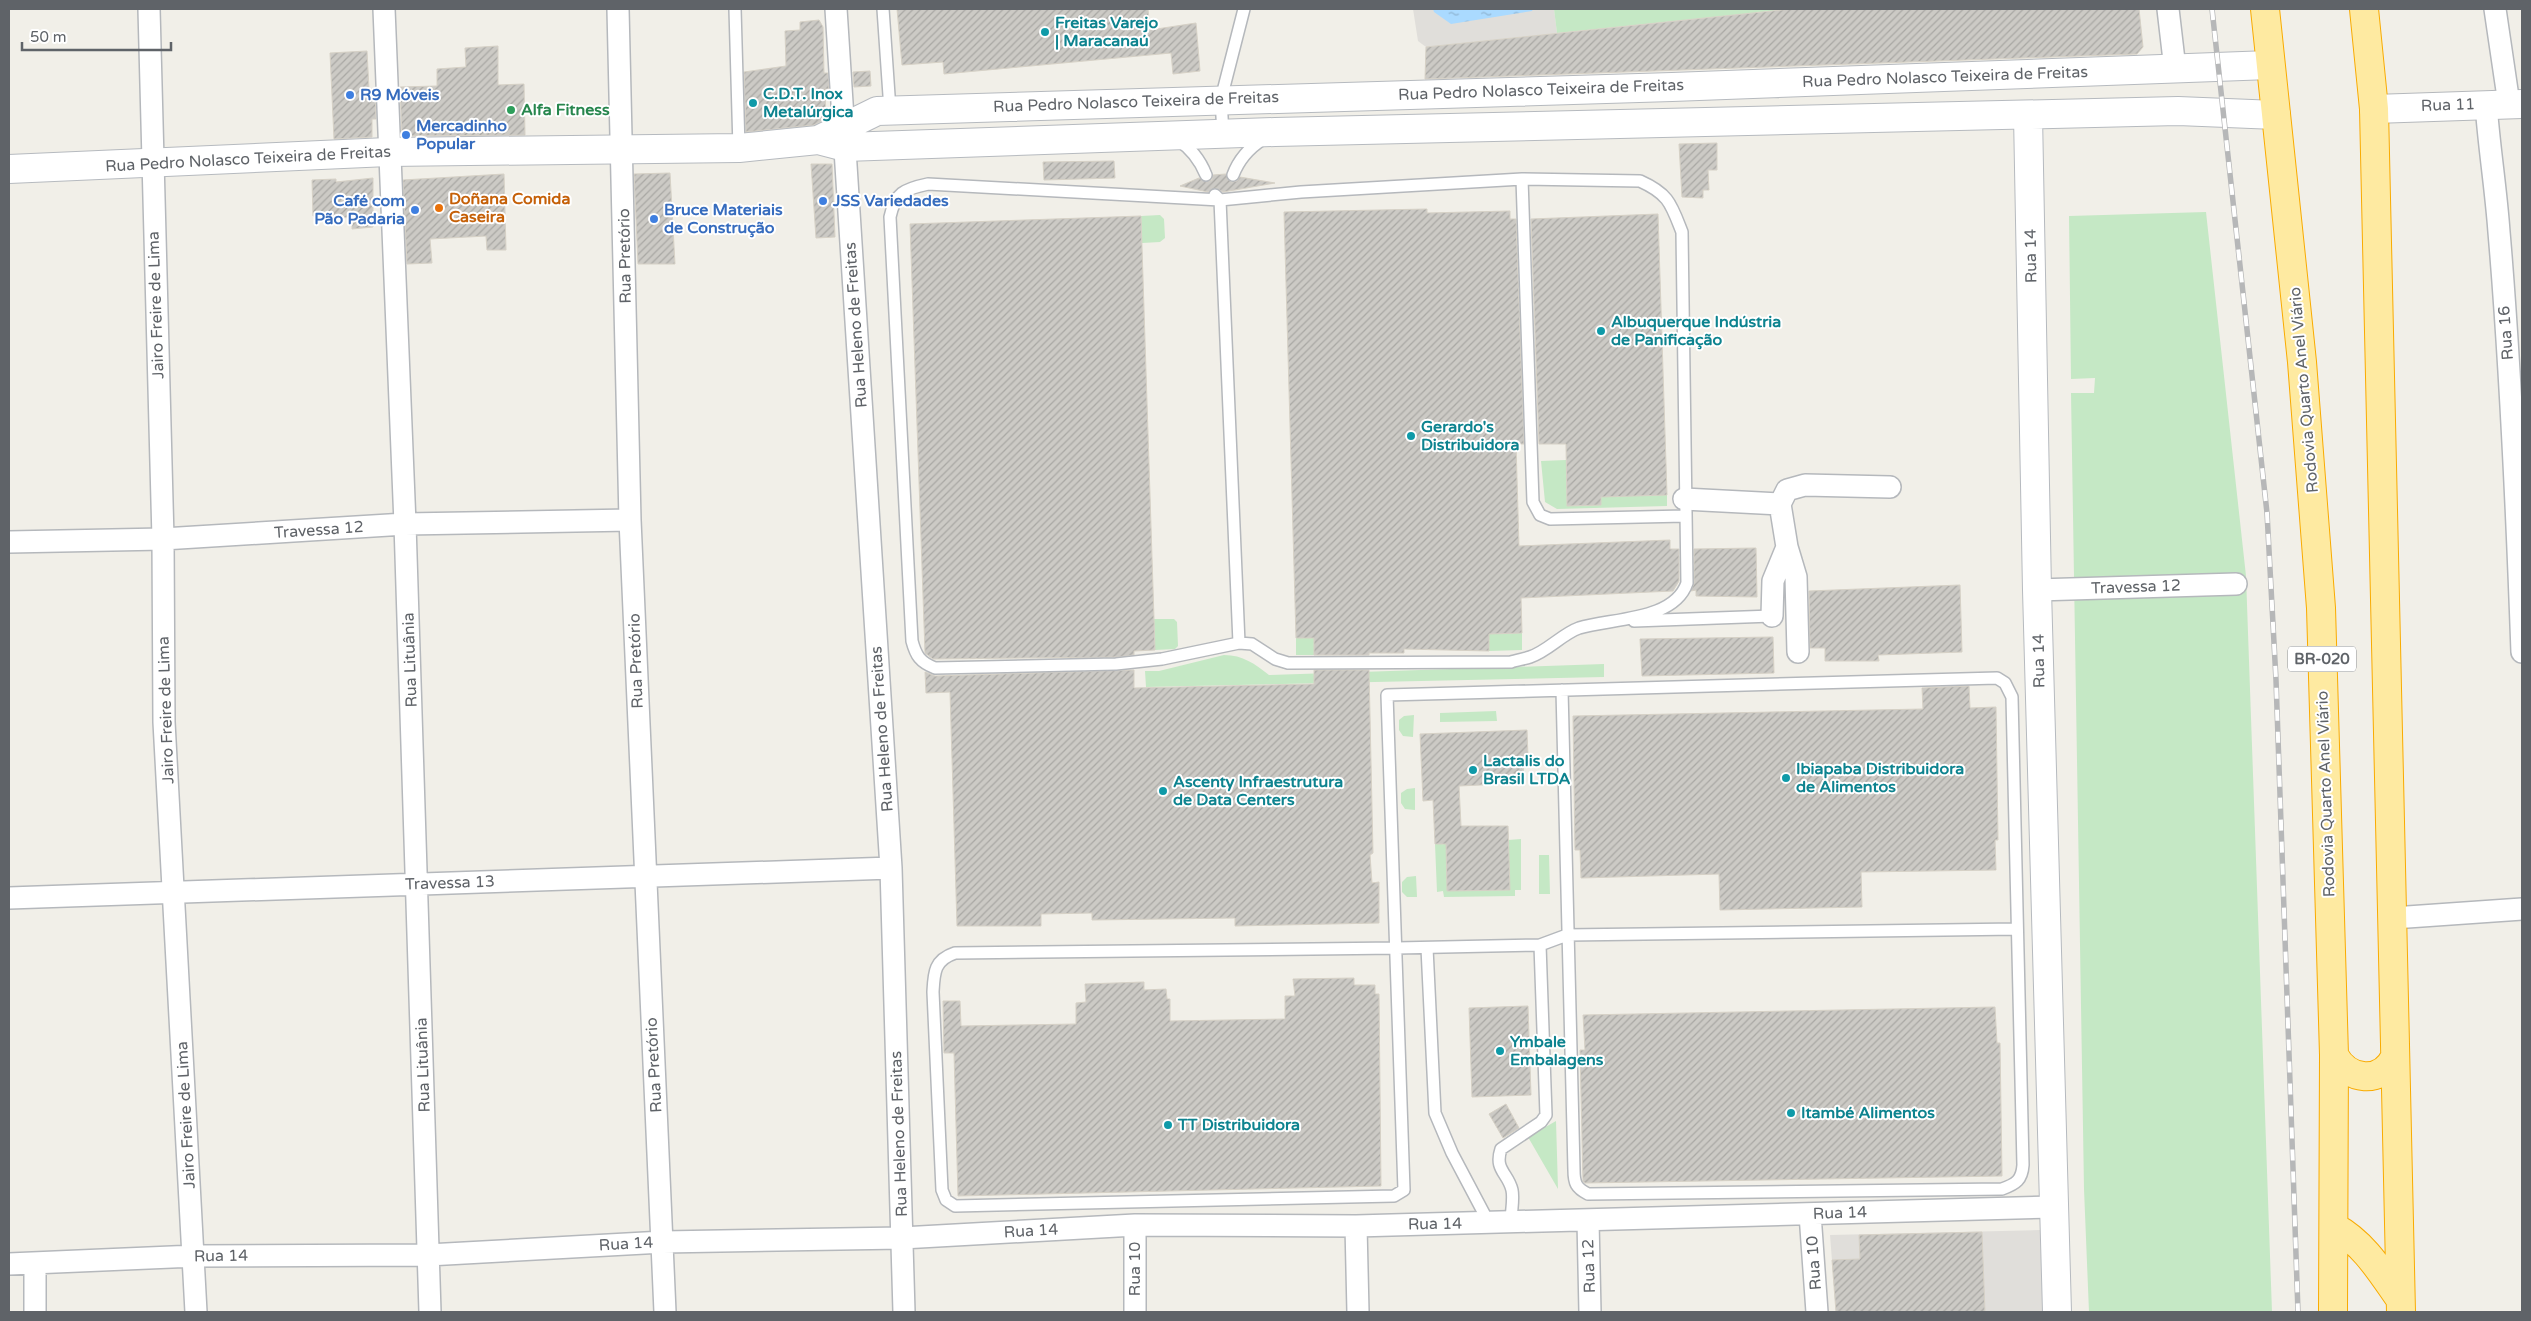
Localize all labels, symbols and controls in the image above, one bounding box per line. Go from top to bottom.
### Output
place label: Freitas Varejo | Maracanaú [1055,13,1158,51]
scale bar [22,20,171,52]
marker: Freitas Varejo | Maracanaú [1039,26,1051,38]
text: 50 m [30,28,67,46]
street label: Rua Pedro Nolasco Teixeira de Freitas [1802,62,2088,92]
street label: Rua Pedro Nolasco Teixeira de Freitas [1398,75,1684,105]
place label: C.D.T. Inox Metalúrgica [763,84,854,122]
place label: R9 Móveis [360,85,440,105]
street label: Rua Pedro Nolasco Teixeira de Freitas [993,87,1279,117]
marker: R9 Móveis [344,89,356,101]
street label: Rua 11 [2420,94,2476,116]
marker: C.D.T. Inox Metalúrgica [747,97,759,109]
place label: Alfa Fitness [521,100,610,120]
marker: Alfa Fitness [505,104,517,116]
place label: Mercadinho Popular [416,116,507,154]
marker: Mercadinho Popular [400,129,412,141]
street label: Rua Pedro Nolasco Teixeira de Freitas [105,142,391,176]
place label: Doñana Comida Caseira [449,189,570,227]
place label: Café com Pão Padaria [314,191,405,229]
place label: JSS Variedades [832,191,949,211]
marker: JSS Variedades [817,195,829,207]
place label: Bruce Materiais de Construção [664,200,783,238]
marker: Doñana Comida Caseira [433,202,445,214]
marker: Café com Pão Padaria [409,204,421,216]
street label: Rua Pretório [614,208,636,304]
marker: Bruce Materiais de Construção [648,213,660,225]
street label: Rua 14 [2021,229,2041,283]
street label: Jairo Freire de Lima [143,231,169,379]
street label: Rua Heleno de Freitas [840,241,872,409]
street label: Rodovia Quarto Anel Viário [2285,286,2323,494]
street label: Rua 16 [2494,305,2518,361]
place label: Albuquerque Indústria de Panificação [1611,312,1781,350]
marker: Albuquerque Indústria de Panificação [1595,325,1607,337]
place label: Gerardo's Distribuidora [1421,417,1519,455]
marker: Gerardo's Distribuidora [1405,430,1417,442]
street label: Travessa 12 [274,517,364,543]
street label: Travessa 12 [2091,575,2181,599]
street label: Rua Lituânia [398,612,422,708]
street label: Rua Pretório [624,613,648,709]
street label: Rua 14 [2029,634,2049,688]
street label: Jairo Freire de Lima [153,636,179,784]
street label: Rua Heleno de Freitas [866,645,898,813]
road number: BR-020 [2288,646,2356,672]
street label: Rodovia Quarto Anel Viário [2312,690,2340,898]
place label: Lactalis do Brasil LTDA [1483,751,1571,789]
place label: Ibiapaba Distribuidora de Alimentos [1796,759,1964,797]
marker: Lactalis do Brasil LTDA [1467,764,1479,776]
place label: Ascenty Infraestrutura de Data Centers [1173,772,1343,810]
marker: Ibiapaba Distribuidora de Alimentos [1780,772,1792,784]
marker: Ascenty Infraestrutura de Data Centers [1157,785,1169,797]
street label: Travessa 13 [405,871,495,895]
street label: Rua Lituânia [411,1017,435,1113]
street label: Rua Pretório [642,1017,666,1113]
place label: Ymbale Embalagens [1510,1032,1604,1070]
street label: Jairo Freire de Lima [172,1041,200,1189]
marker: Ymbale Embalagens [1494,1045,1506,1057]
street label: Rua Heleno de Freitas [886,1051,912,1217]
place label: Itambé Alimentos [1801,1103,1935,1123]
marker: Itambé Alimentos [1785,1107,1797,1119]
place label: TT Distribuidora [1177,1115,1300,1135]
marker: TT Distribuidora [1162,1119,1174,1131]
street label: Rua 14 [1812,1202,1868,1224]
street label: Rua 14 [1408,1214,1462,1234]
street label: Rua 14 [1003,1220,1059,1242]
street label: Rua 14 [598,1233,654,1255]
street label: Rua 10 [1802,1235,1826,1291]
street label: Rua 12 [1578,1238,1600,1294]
street label: Rua 10 [1125,1242,1145,1296]
street label: Rua 14 [194,1246,248,1266]

